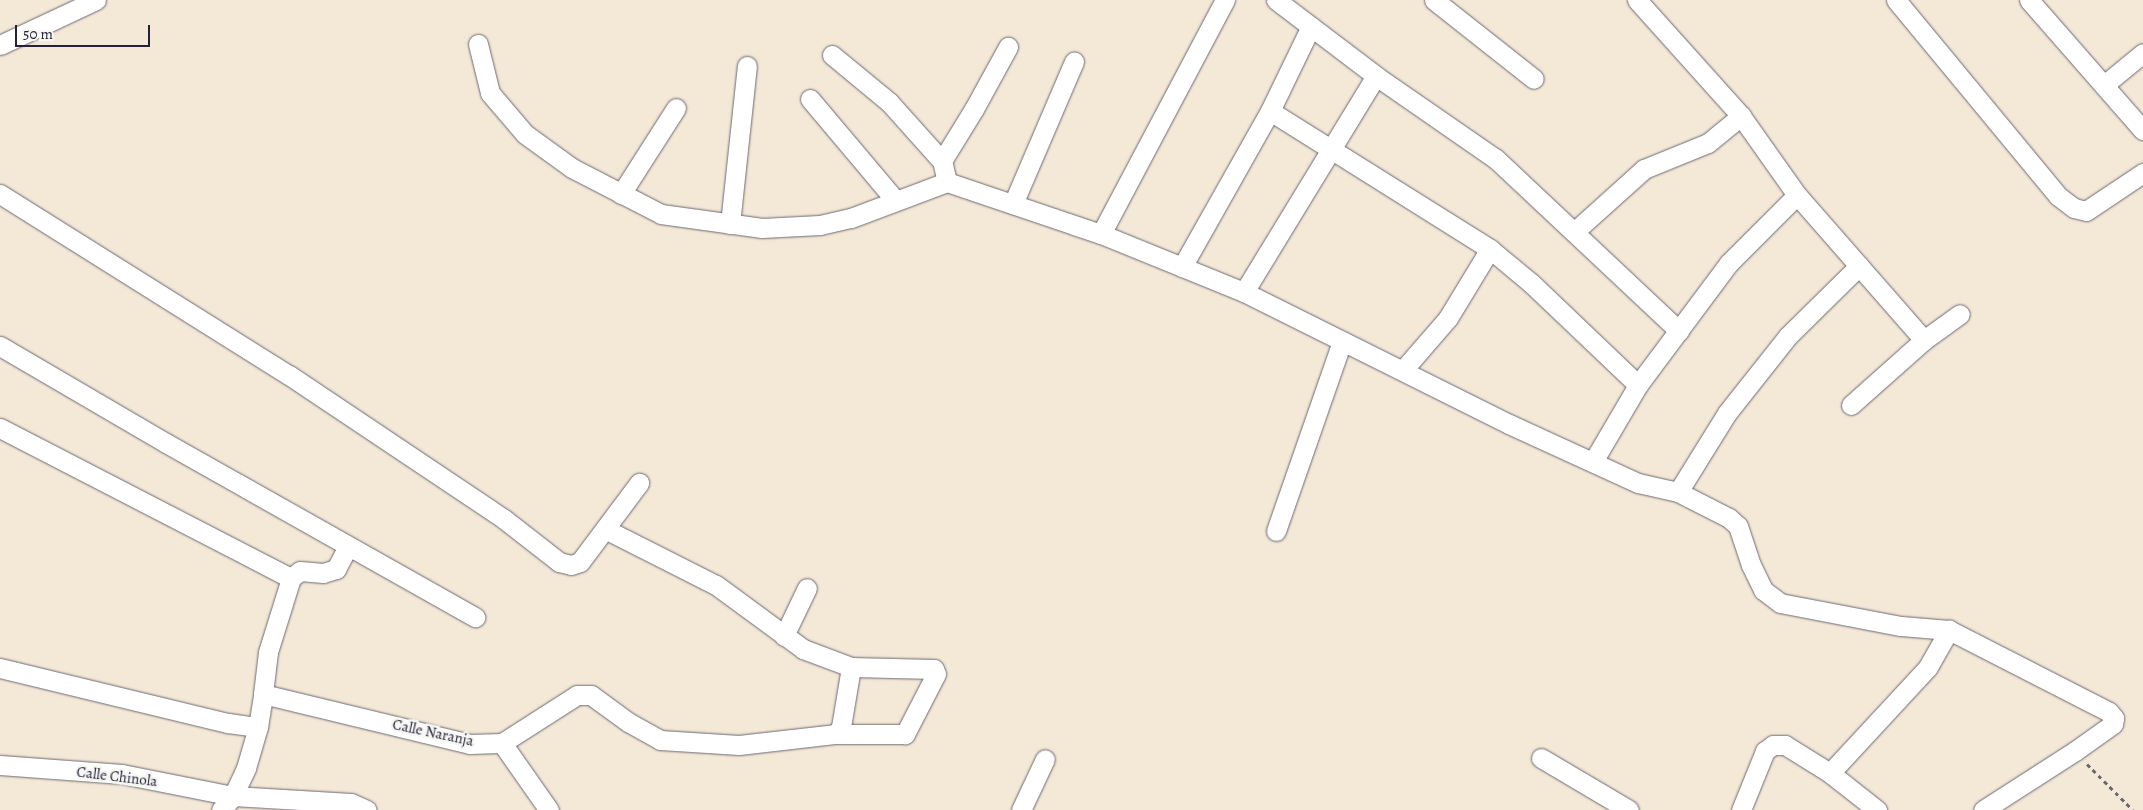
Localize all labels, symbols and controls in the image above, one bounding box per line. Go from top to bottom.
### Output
scale bar [18,15,152,47]
text: 50 m [23,24,53,44]
street label: Calle Naranja [391,716,475,750]
street label: Calle Chinola [76,763,158,791]

